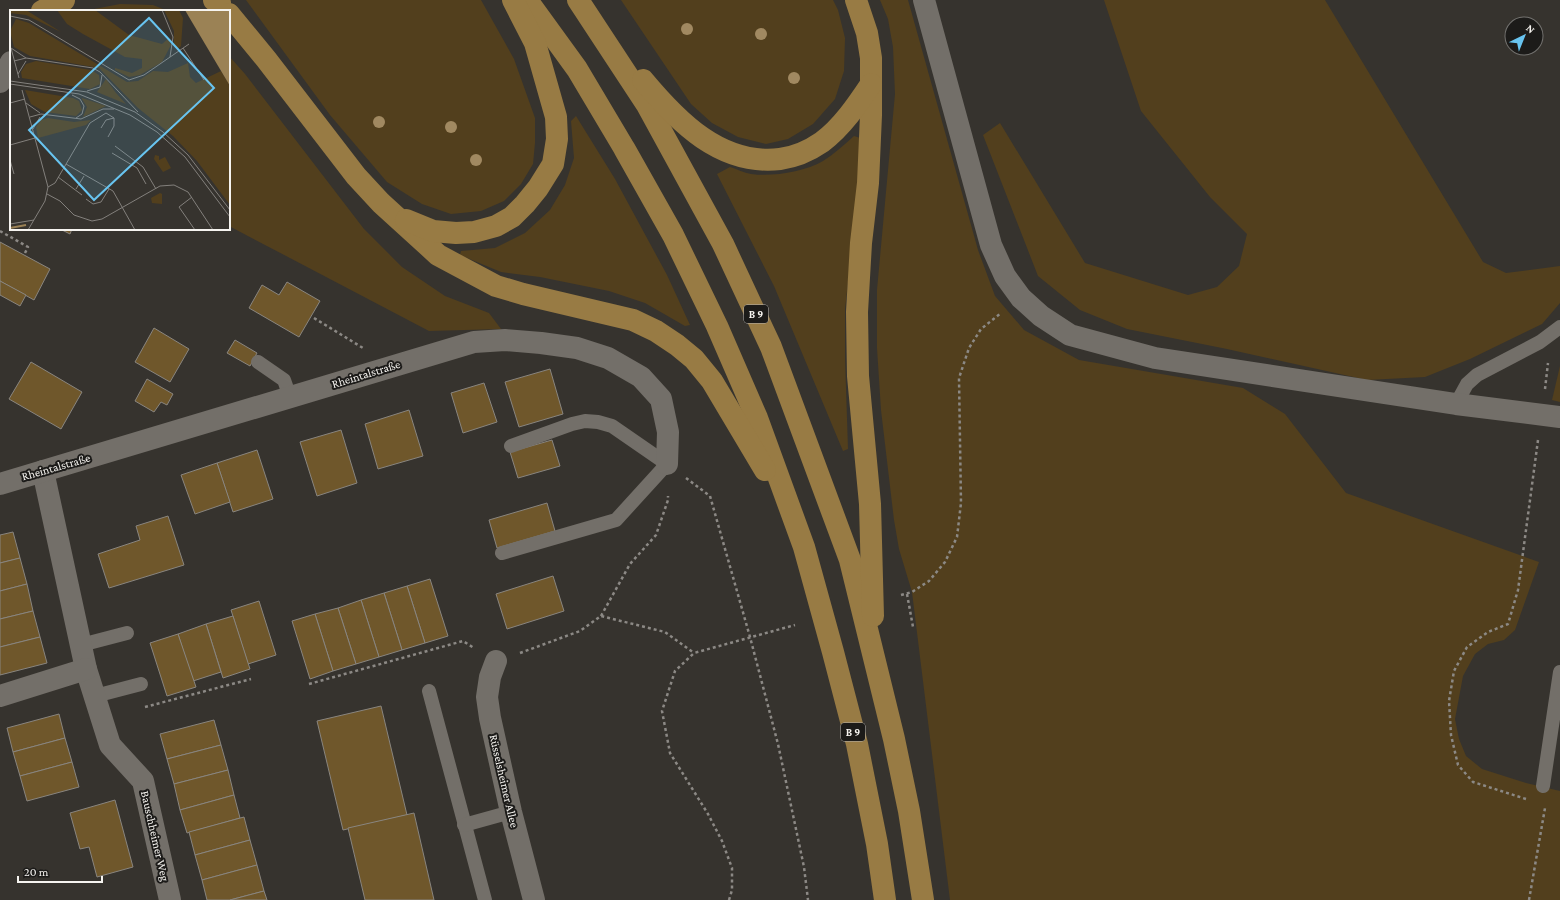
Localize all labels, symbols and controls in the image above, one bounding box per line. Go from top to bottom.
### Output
inset map [10,10,230,230]
north arrow [1504,16,1544,56]
text: N [1524,22,1538,36]
road number: B 9 [744,305,768,323]
street label: Rheintalstraße [330,357,402,391]
street label: Rheintalstraße [20,451,92,483]
road number: B 9 [841,723,865,741]
street label: Rüsselsheimer Allee [486,733,522,829]
street label: Bauschheimer Weg [138,789,172,883]
scale bar [18,858,102,884]
text: 20 m [24,865,49,879]

